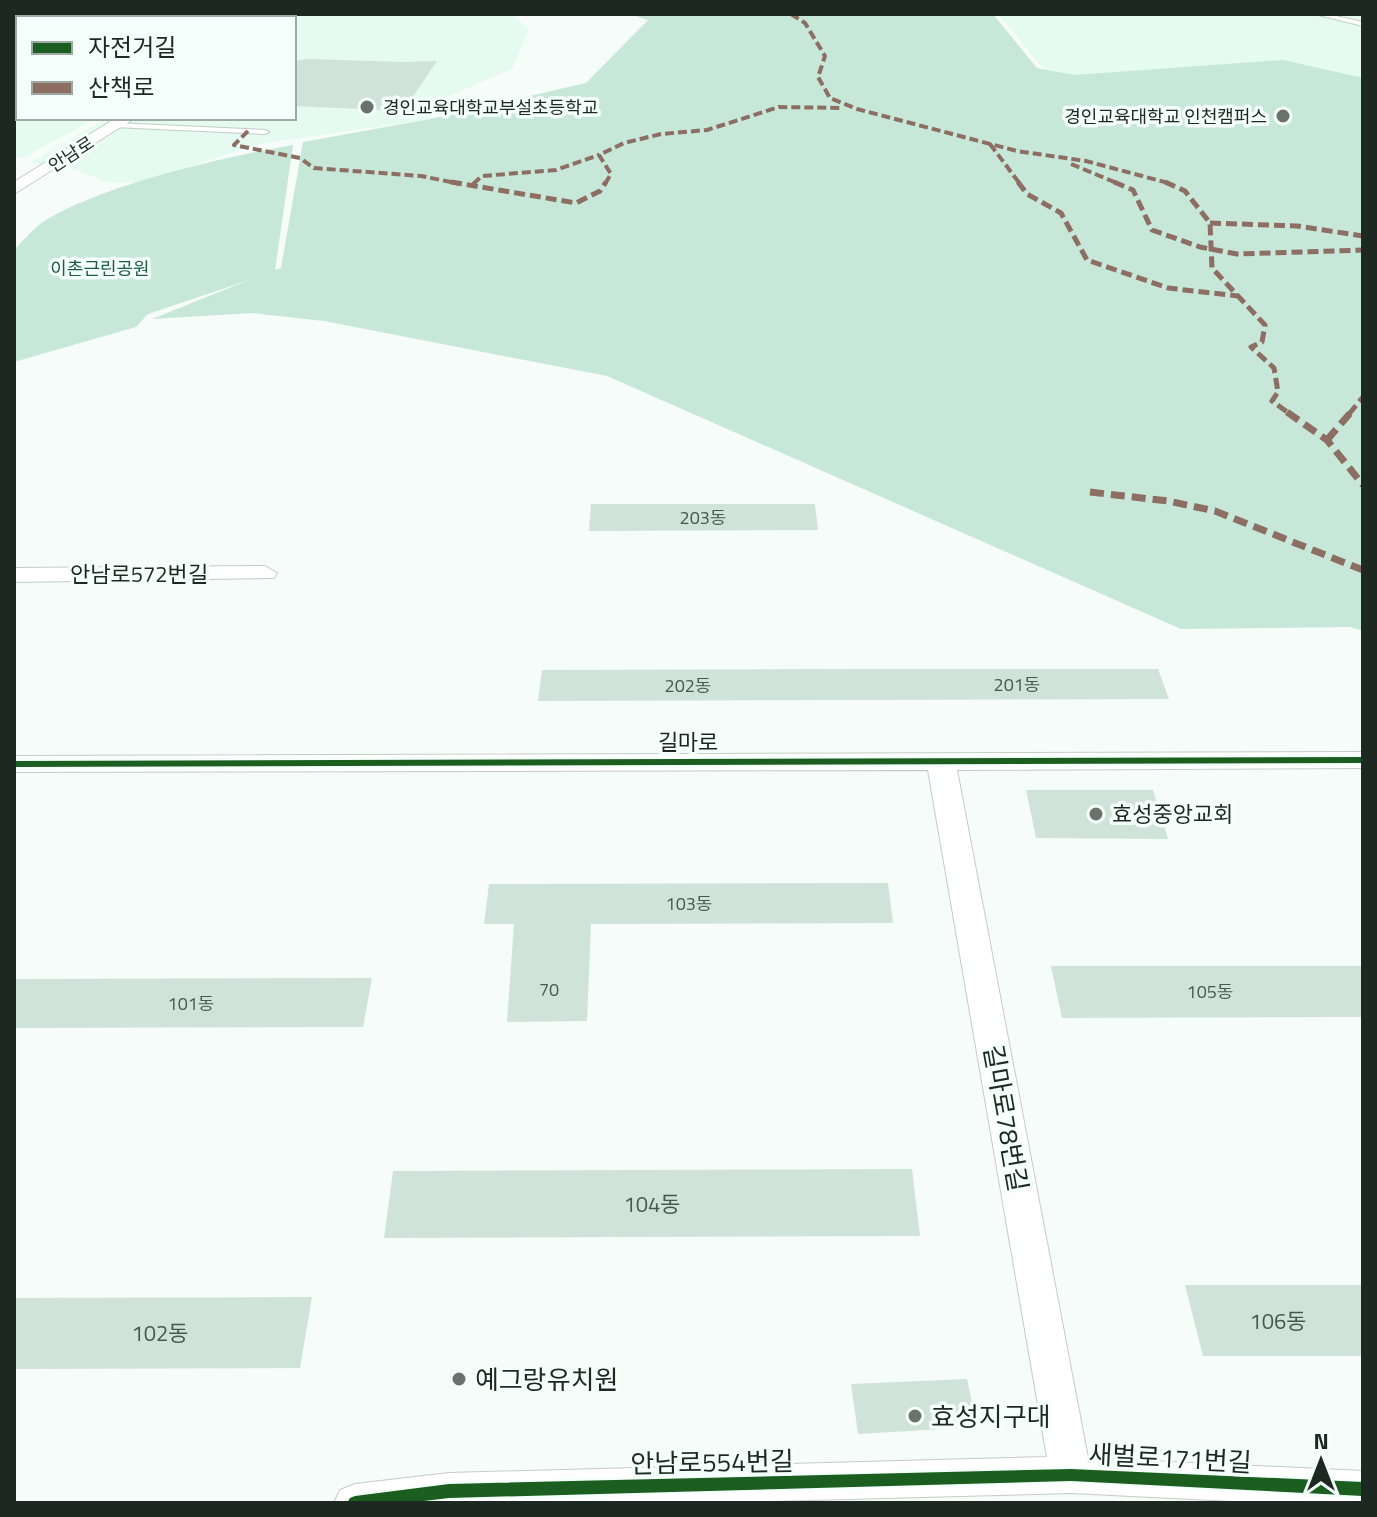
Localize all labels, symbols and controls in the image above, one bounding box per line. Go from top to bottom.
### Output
legend [16,16,296,120]
text: 자전거길 [88,29,176,65]
text: 산책로 [88,69,154,105]
place label: 경인교육대학교부설초등학교 [383,94,598,121]
marker: 경인교육대학교부설초등학교 [358,98,376,116]
place label: 경인교육대학교 인천캠퍼스 [1064,103,1267,130]
marker: 경인교육대학교 인천캠퍼스 [1274,107,1292,125]
street label: 안남로 [43,129,99,179]
park label: 이촌근린공원 [50,255,150,282]
house number: 203동 [680,504,726,531]
street label: 안남로572번길 [70,557,208,591]
house number: 201동 [994,671,1040,698]
house number: 202동 [665,672,711,699]
street label: 길마로 [658,725,718,759]
place label: 효성중앙교회 [1112,797,1233,831]
marker: 효성중앙교회 [1087,805,1105,823]
house number: 103동 [666,890,712,917]
house number: 70 [539,976,559,1003]
house number: 105동 [1187,978,1233,1005]
house number: 101동 [168,990,214,1017]
street label: 길마로78번길 [974,1041,1038,1195]
house number: 104동 [623,1187,681,1221]
house number: 106동 [1249,1304,1307,1338]
house number: 102동 [131,1316,189,1350]
place label: 예그랑유치원 [475,1360,619,1399]
marker: 예그랑유치원 [450,1370,468,1388]
place label: 효성지구대 [931,1397,1051,1436]
marker: 효성지구대 [906,1407,924,1425]
north arrow [1281,1421,1361,1501]
text: N [1313,1424,1329,1458]
street label: 새벌로171번길 [1087,1434,1253,1482]
street label: 안남로554번길 [630,1441,794,1483]

